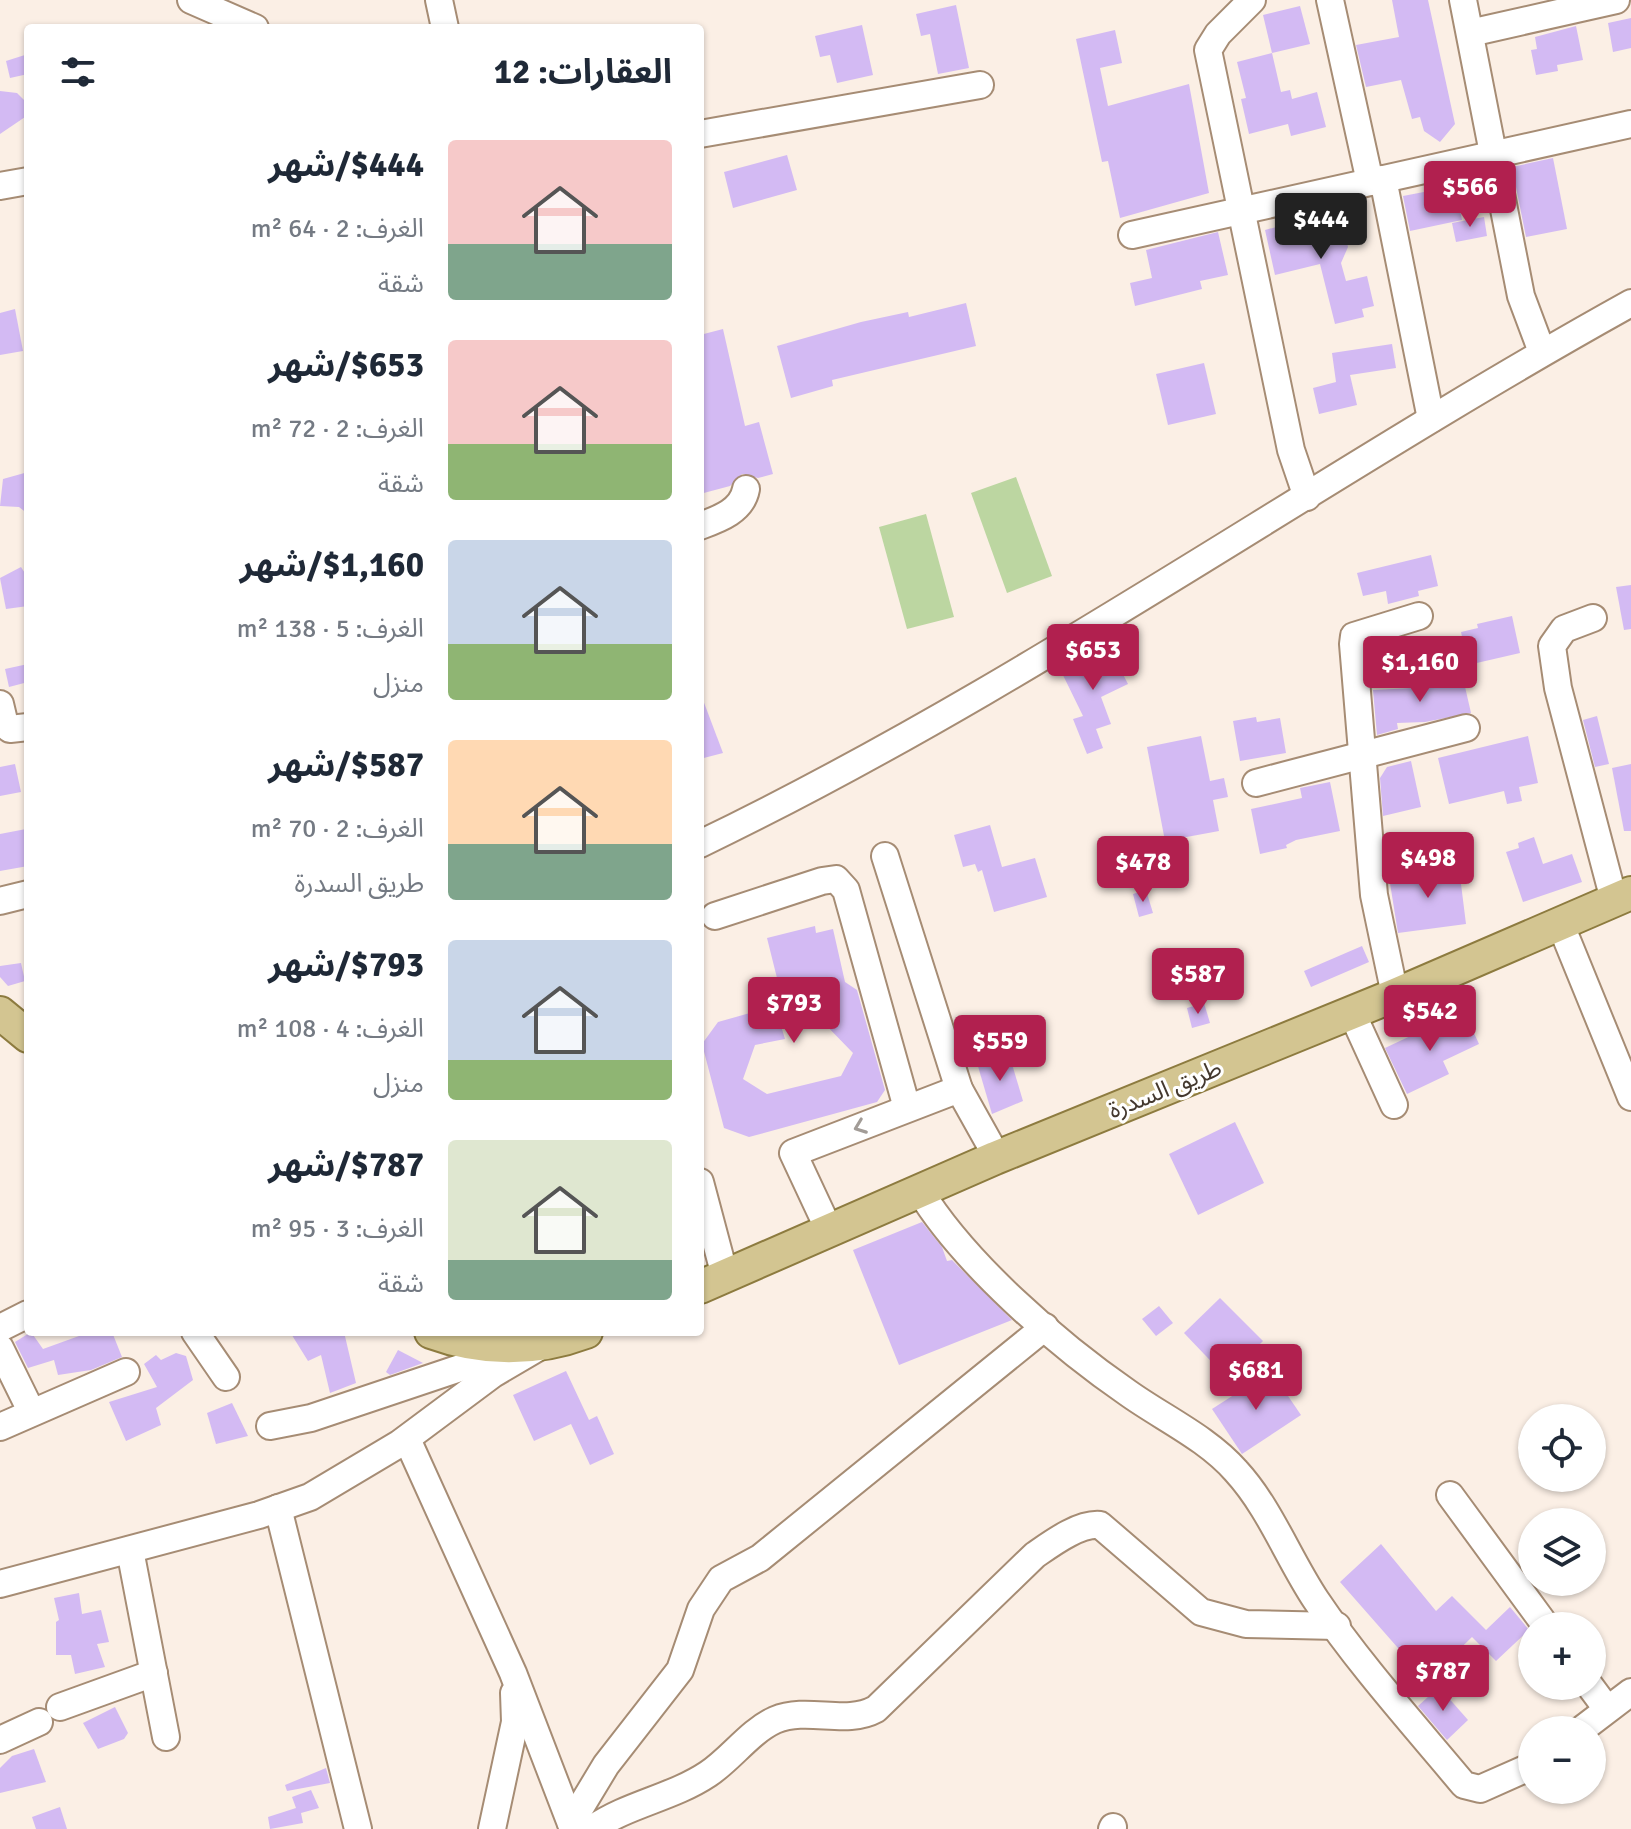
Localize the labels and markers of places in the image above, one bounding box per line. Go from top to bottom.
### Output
pin: $566 [1423,161,1517,229]
pin: $444 [1274,193,1368,261]
pin: $653 [1046,624,1140,692]
pin: $1,160 [1355,636,1485,704]
pin: $498 [1381,832,1475,900]
pin: $478 [1096,836,1190,904]
pin: $587 [1151,948,1245,1016]
pin: $793 [747,977,841,1045]
pin: $542 [1383,985,1477,1053]
pin: $559 [953,1015,1047,1083]
pin: $681 [1209,1344,1303,1412]
pin: $787 [1396,1645,1490,1713]

